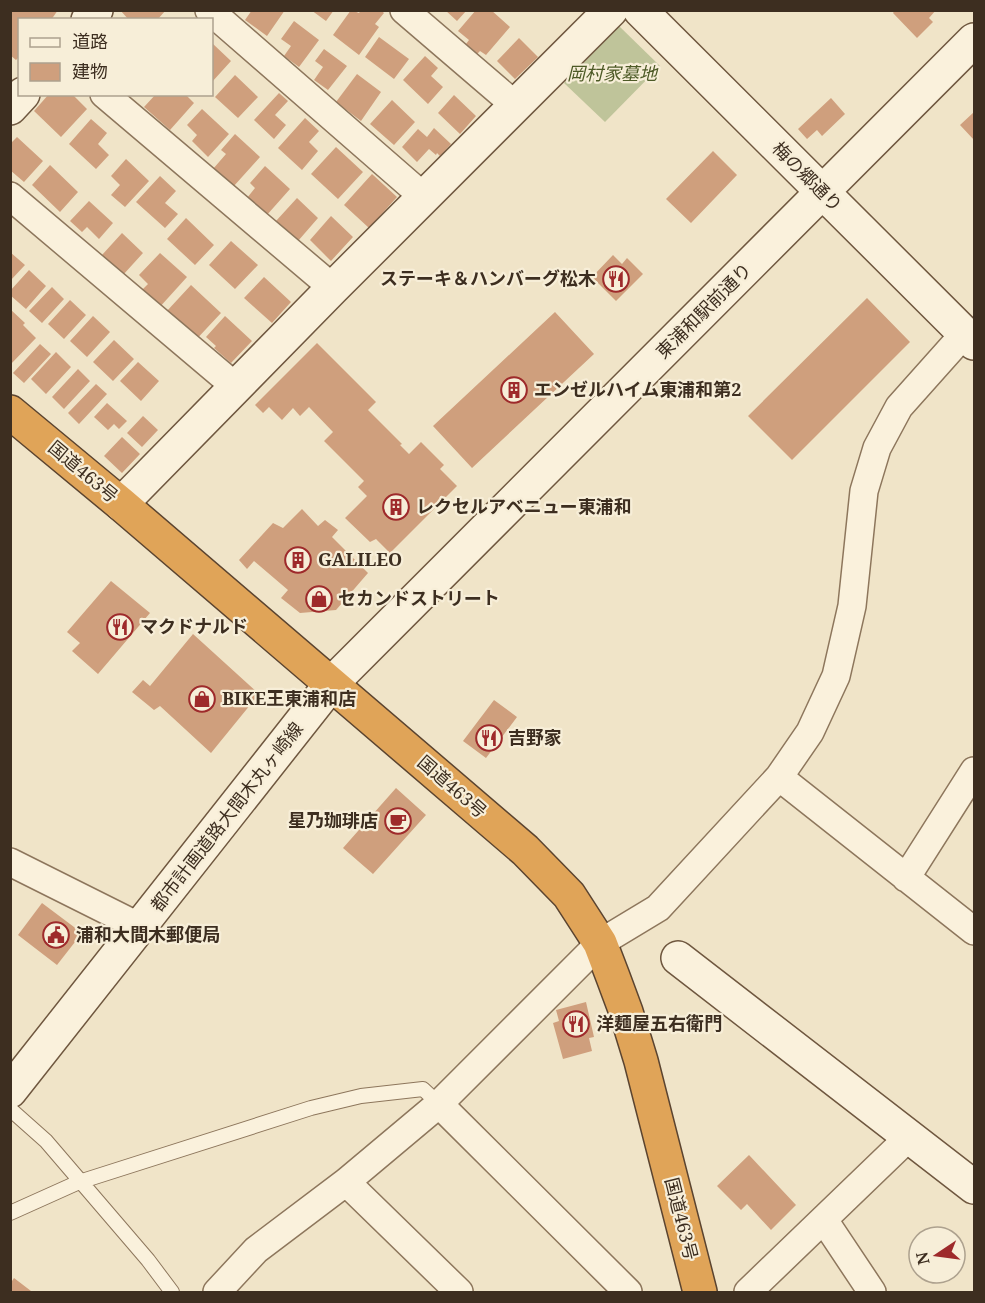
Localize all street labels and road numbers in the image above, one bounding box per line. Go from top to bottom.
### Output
street label: 梅の郷通り [767,136,848,217]
street label: 東浦和駅前通り [650,257,756,363]
street label: 国道463号 [44,435,124,507]
street label: 都市計画道路大間木丸ヶ崎線 [145,717,308,916]
street label: 国道463号 [413,750,492,823]
street label: 国道463号 [660,1175,704,1263]

